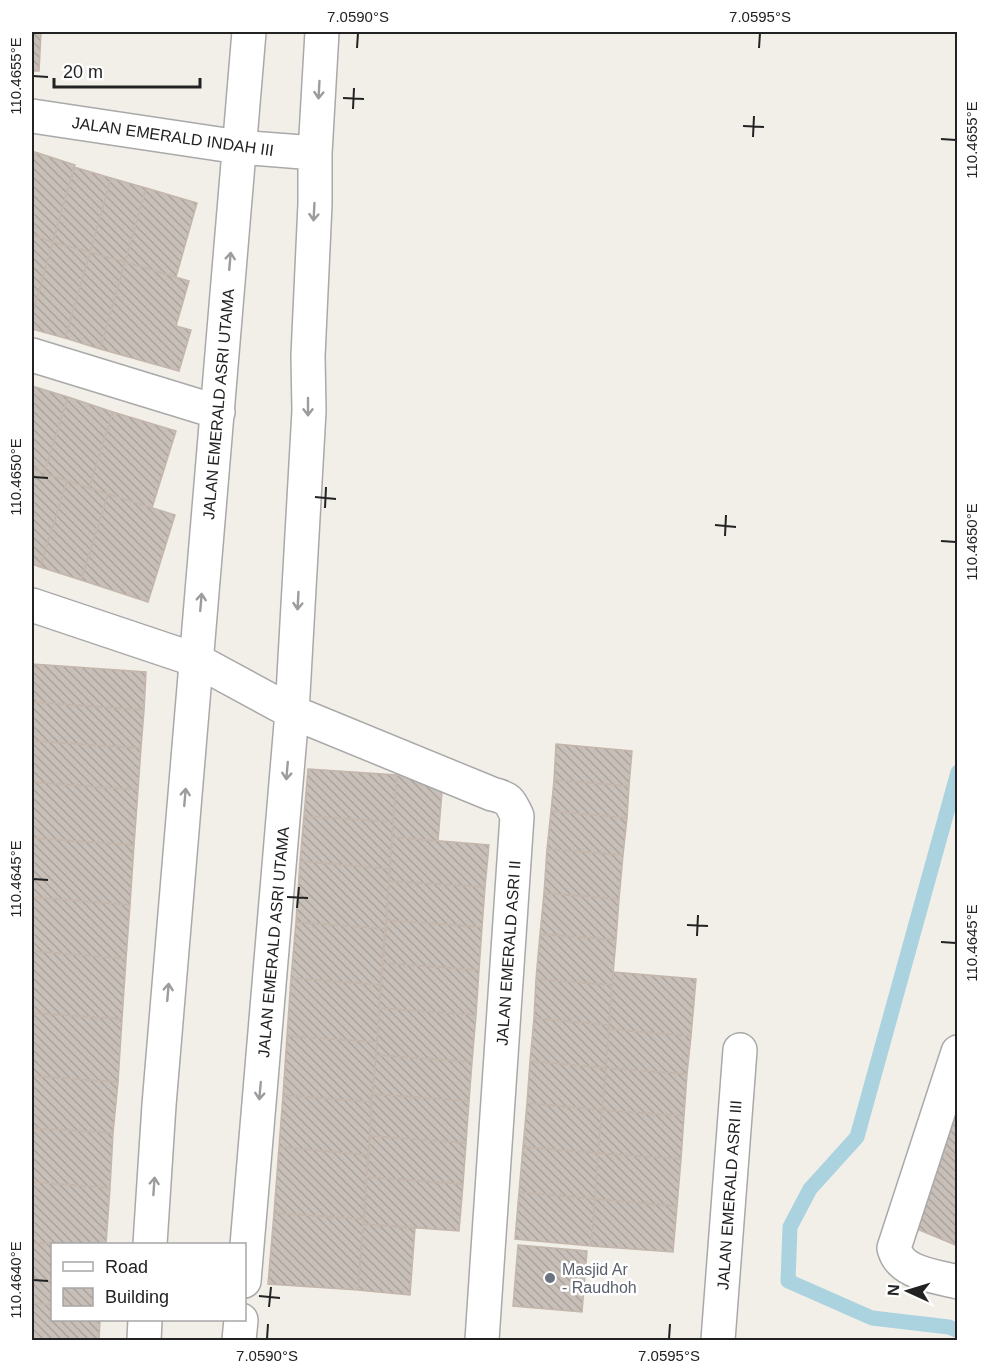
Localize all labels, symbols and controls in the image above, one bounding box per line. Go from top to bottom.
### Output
text: 7.0590°S [327,8,389,25]
text: 7.0595°S [729,8,791,25]
text: 110.4655°E [7,37,24,115]
scale bar [54,51,200,89]
text: 20 m [63,62,103,82]
one-way arrow [313,79,324,99]
text: 110.4655°E [963,101,980,179]
street label: JALAN EMERALD INDAH III [71,114,275,159]
one-way arrow [309,201,320,221]
one-way arrow [225,251,236,271]
street label: JALAN EMERALD ASRI UTAMA [200,288,237,520]
one-way arrow [302,396,314,416]
text: 110.4650°E [7,438,24,516]
text: 110.4650°E [963,503,980,581]
one-way arrow [293,591,304,611]
one-way arrow [196,592,207,612]
one-way arrow [281,760,292,780]
one-way arrow [180,788,191,808]
street label: JALAN EMERALD ASRI UTAMA [255,826,292,1058]
text: 110.4645°E [7,840,24,918]
street label: JALAN EMERALD ASRI II [494,860,523,1046]
text: 110.4645°E [963,904,980,982]
one-way arrow [163,982,174,1002]
one-way arrow [255,1080,266,1100]
street label: JALAN EMERALD ASRI III [714,1100,745,1291]
one-way arrow [148,1177,159,1197]
text: 110.4640°E [7,1241,24,1319]
legend [51,1243,246,1321]
text: Road [105,1257,148,1277]
place label: Masjid Ar - Raudhoh [562,1261,637,1296]
north arrow [878,1261,938,1321]
marker: Masjid Ar - Raudhoh [543,1271,557,1285]
text: N [885,1284,902,1296]
text: Building [105,1287,169,1307]
text: 7.0590°S [236,1347,298,1364]
text: 7.0595°S [638,1347,700,1364]

